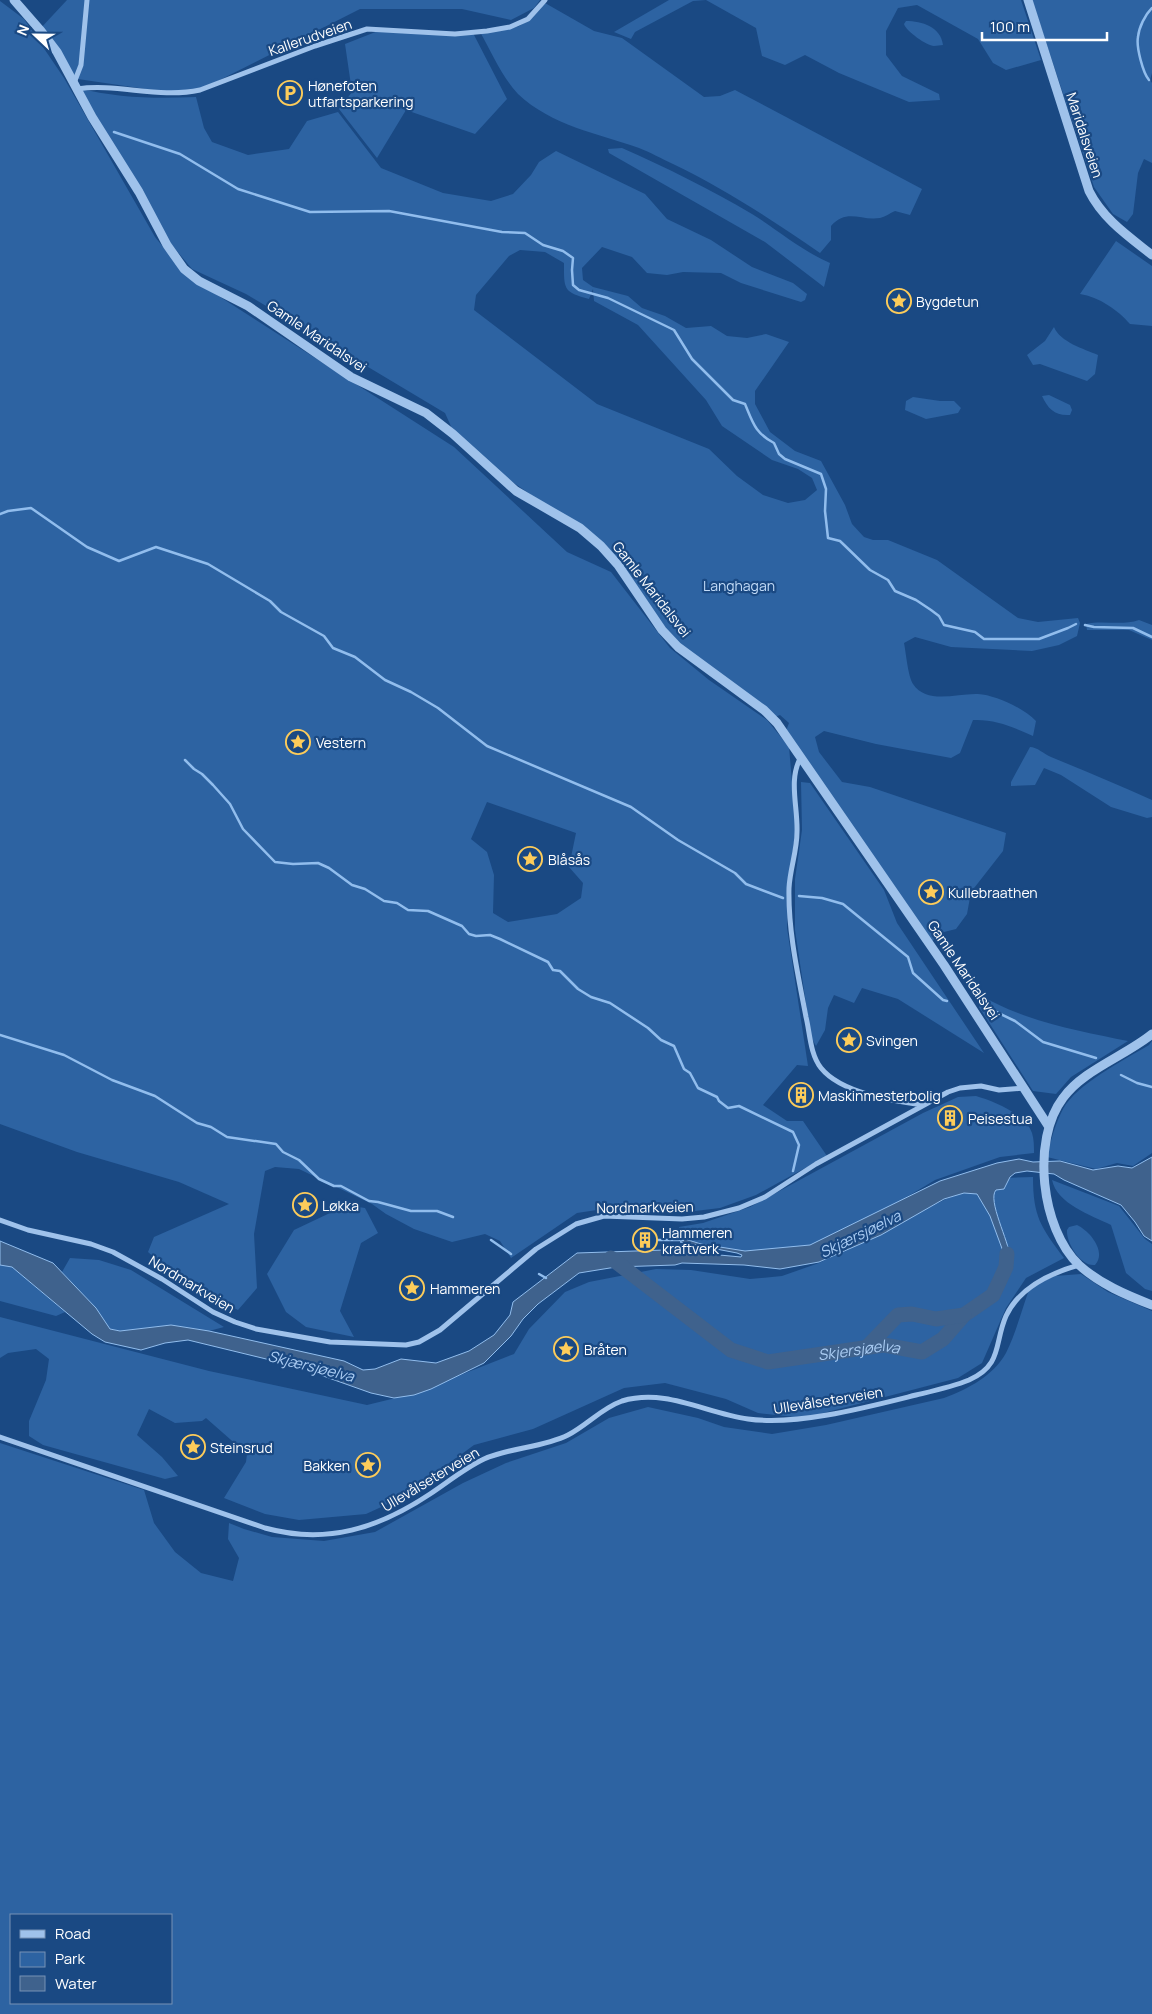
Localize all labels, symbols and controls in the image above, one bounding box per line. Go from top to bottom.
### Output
north arrow [10,10,60,60]
scale bar [982,10,1107,42]
street label: Kallerudveien [266,14,354,60]
text: 100 m [990,16,1030,37]
text: N [12,22,33,38]
place label: Hønefoten utfartsparkering [308,76,413,111]
parking icon: Hønefoten utfartsparkering [277,80,303,106]
street label: Maridalsveien [1062,90,1108,180]
place icon: Bygdetun [886,288,912,314]
place label: Bygdetun [916,292,979,311]
street label: Gamle Maridalsvei [263,296,371,376]
street label: Gamle Maridalsvei [609,537,695,641]
park label: Langhagan [703,576,775,595]
place icon: Vestern [285,729,311,755]
place label: Vestern [316,733,366,752]
place icon: Blåsås [517,846,543,872]
place label: Blåsås [548,850,590,869]
place icon: Kullebraathen [918,879,944,905]
place label: Kullebraathen [948,883,1038,902]
street label: Gamle Maridalsvei [924,916,1004,1024]
place icon: Svingen [836,1027,862,1053]
place label: Svingen [866,1031,918,1050]
building icon: Maskinmesterbolig [788,1082,814,1108]
place label: Maskinmesterbolig [818,1086,941,1105]
building icon: Peisestua [937,1105,963,1131]
place label: Peisestua [968,1109,1032,1128]
place icon: Løkka [292,1192,318,1218]
place label: Løkka [322,1196,359,1215]
street label: Nordmarkveien [596,1197,694,1217]
water label: Skjærsjøelva [816,1205,905,1263]
place label: Hammeren kraftverk [662,1223,732,1258]
building icon: Hammeren kraftverk [632,1227,658,1253]
street label: Nordmarkveien [145,1251,239,1317]
place icon: Hammeren [399,1275,425,1301]
place label: Hammeren [430,1279,500,1298]
water label: Skjersjøelva [816,1334,902,1365]
place icon: Bråten [553,1336,579,1362]
place label: Bråten [584,1340,627,1359]
water label: Skjærsjøelva [266,1345,357,1387]
street label: Ullevålseterveien [772,1382,884,1418]
place icon: Steinsrud [180,1434,206,1460]
place label: Steinsrud [210,1438,273,1457]
street label: Ullevålseterveien [378,1442,482,1516]
place icon: Bakken [355,1452,381,1478]
place label: Bakken [304,1456,350,1475]
legend [10,1914,172,2004]
text: Road [55,1923,91,1944]
text: Park [55,1948,85,1969]
text: Water [55,1973,97,1994]

